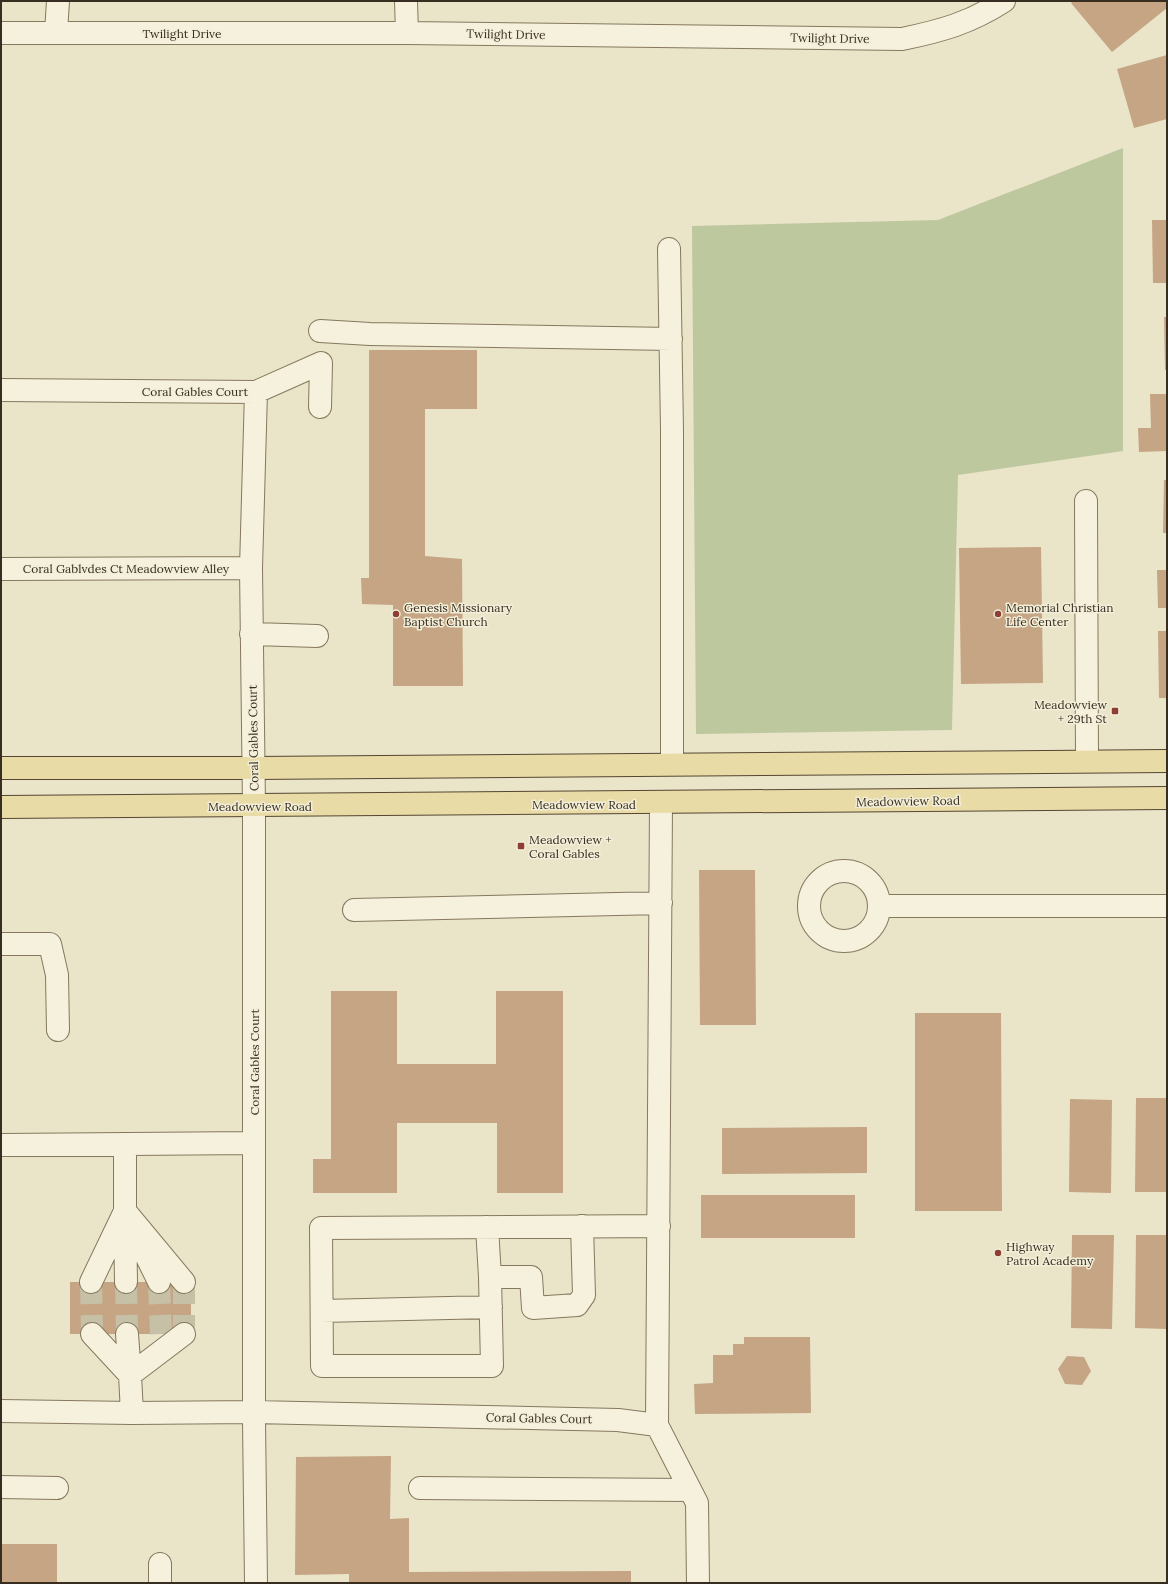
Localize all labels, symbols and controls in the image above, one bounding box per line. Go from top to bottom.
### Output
street label: Twilight Drive [142,26,222,41]
street label: Twilight Drive [466,26,546,42]
street label: Twilight Drive [790,30,870,46]
street label: Coral Gables Court [142,384,249,399]
street label: Coral Gablvdes Ct Meadowview Alley [23,561,230,576]
place label: Genesis Missionary Baptist Church [404,600,513,629]
place label: Memorial Christian Life Center [1006,600,1114,629]
marker: Genesis Missionary Baptist Church [391,609,401,619]
marker: Memorial Christian Life Center [993,609,1003,619]
street label: Coral Gables Court [245,684,261,791]
place label: Meadowview + 29th St [1034,697,1107,726]
marker: Meadowview + 29th St [1110,706,1120,716]
street label: Meadowview Road [856,793,960,809]
street label: Meadowview Road [532,797,636,812]
street label: Meadowview Road [208,799,312,814]
place label: Meadowview + Coral Gables [529,832,612,861]
marker: Meadowview + Coral Gables [516,841,526,851]
street label: Coral Gables Court [247,1008,262,1115]
place label: Highway Patrol Academy [1006,1239,1094,1268]
marker: Highway Patrol Academy [993,1248,1003,1258]
street label: Coral Gables Court [486,1410,593,1426]

